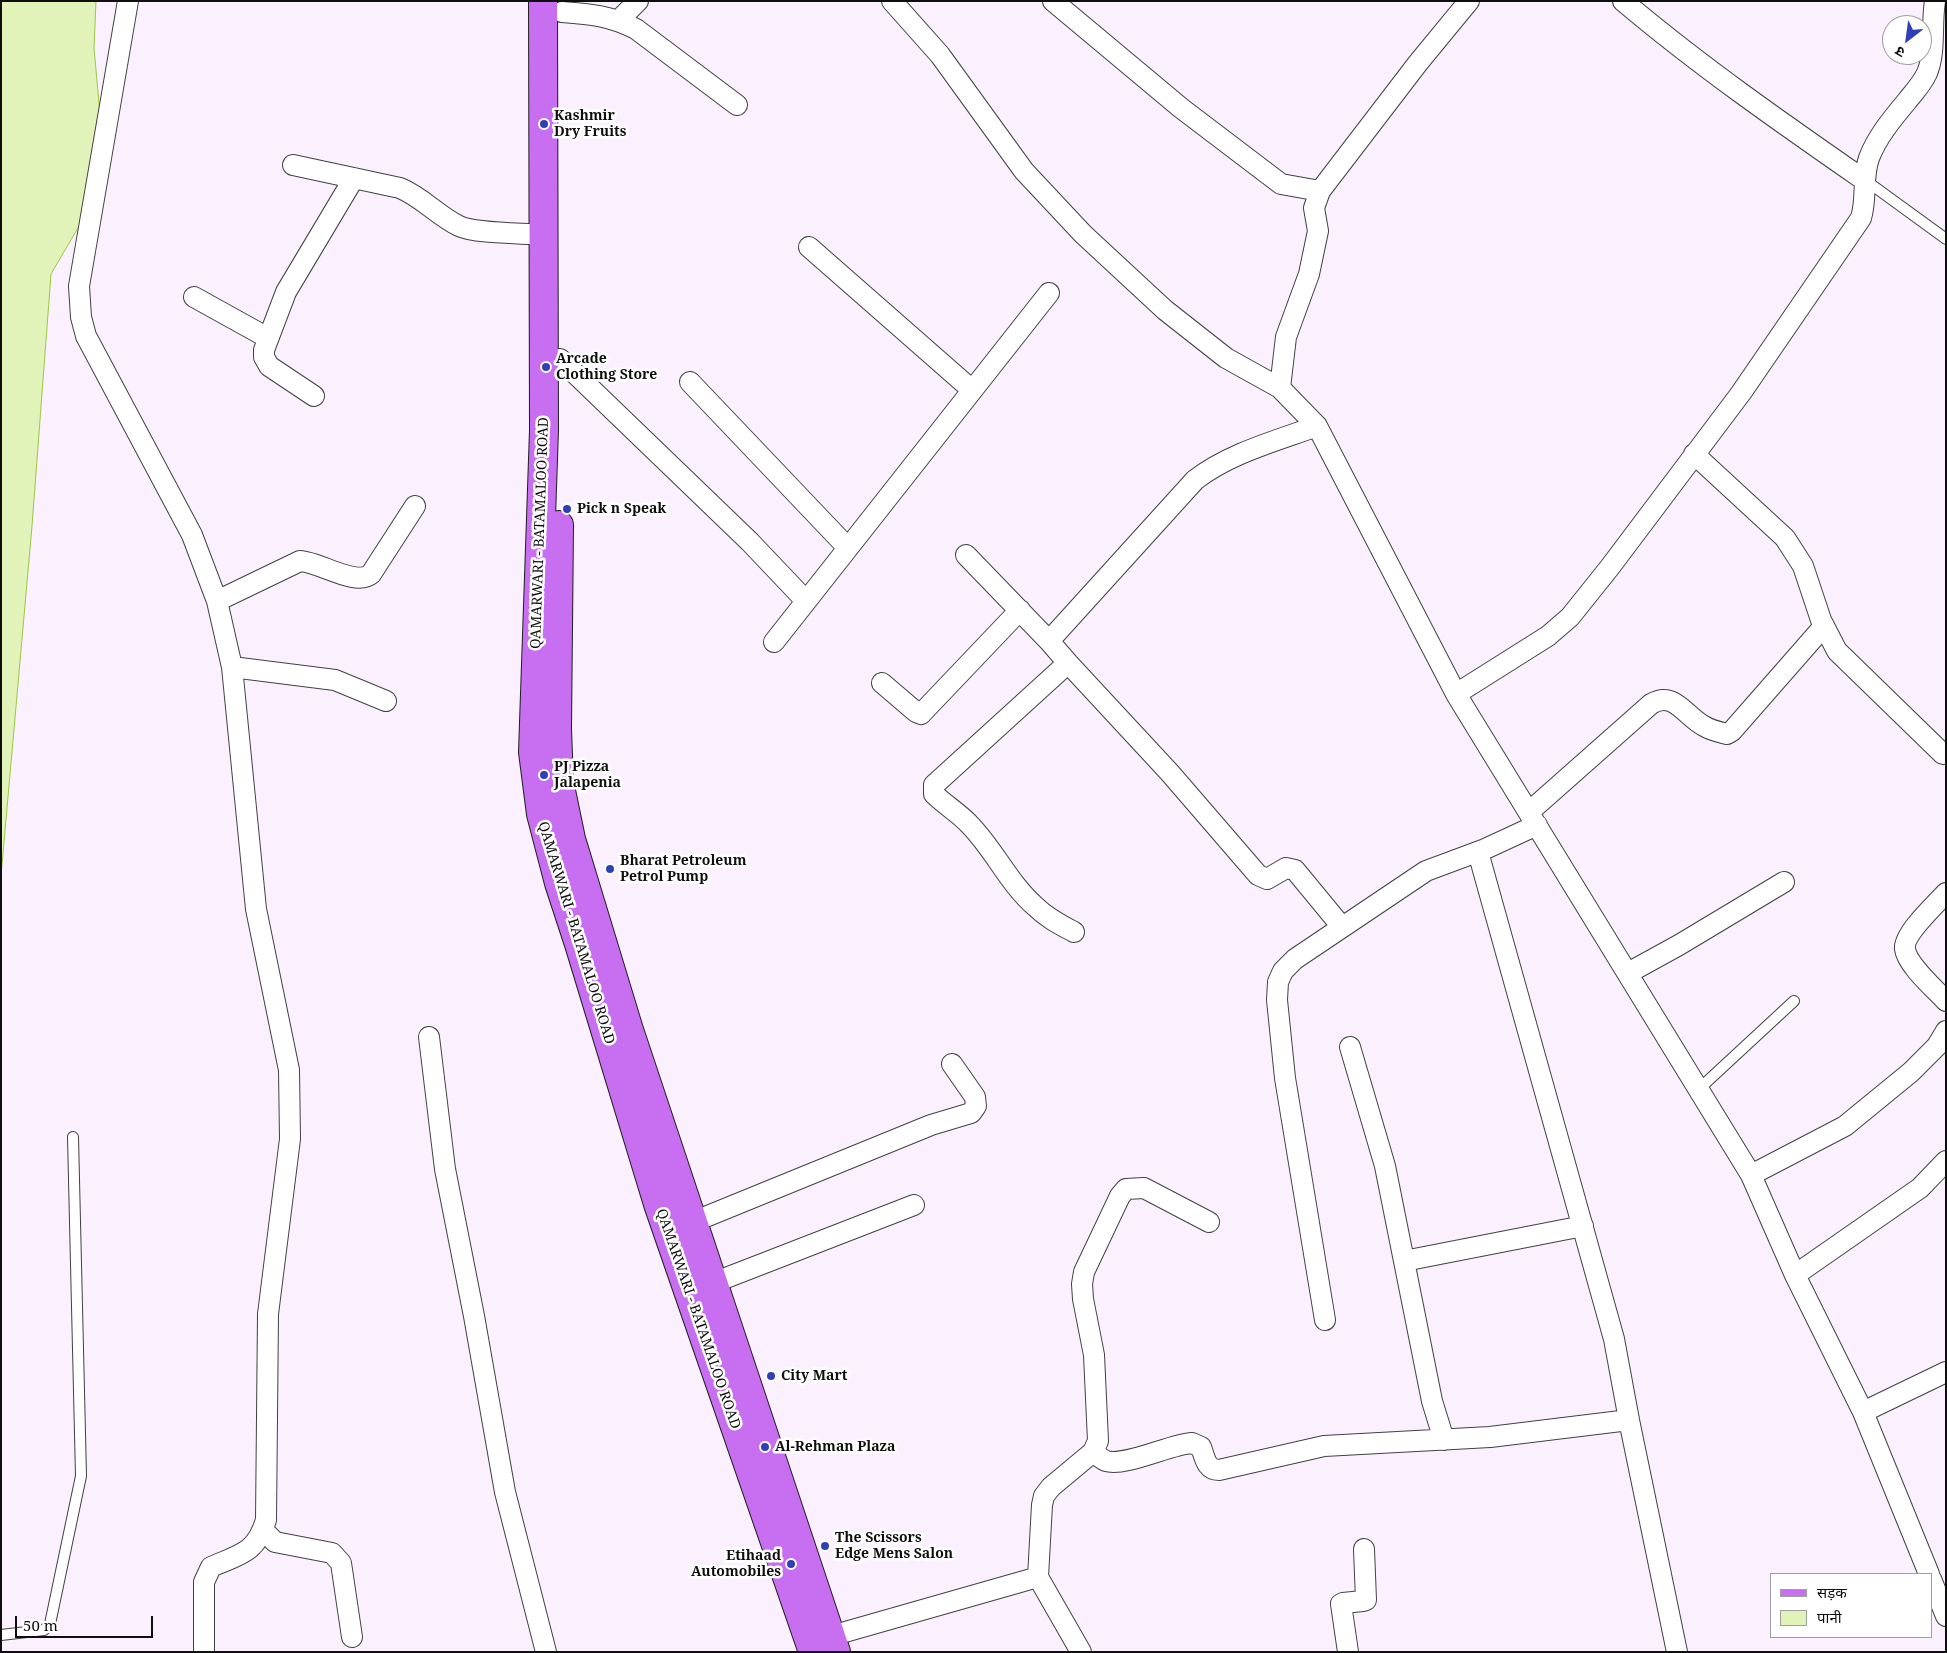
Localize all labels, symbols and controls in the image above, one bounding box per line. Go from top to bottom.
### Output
north arrow [1882,15,1932,65]
text: उ [1891,42,1908,63]
place label: Kashmir Dry Fruits [554,108,626,140]
marker: Kashmir Dry Fruits [538,118,550,130]
place label: Arcade Clothing Store [556,351,657,384]
marker: Arcade Clothing Store [540,361,552,373]
street label: QAMARWARI - BATAMALOO ROAD [528,417,552,649]
place label: Pick n Speak [577,501,666,517]
marker: Pick n Speak [561,503,573,515]
place label: PJ Pizza Jalapenia [554,759,621,792]
marker: PJ Pizza Jalapenia [538,769,550,781]
street label: QAMARWARI - BATAMALOO ROAD [534,820,618,1046]
place label: Bharat Petroleum Petrol Pump [620,853,747,886]
marker: Bharat Petroleum Petrol Pump [604,863,616,875]
street label: QAMARWARI - BATAMALOO ROAD [652,1207,744,1431]
place label: City Mart [781,1368,847,1384]
marker: City Mart [765,1370,777,1382]
place label: Al-Rehman Plaza [775,1439,895,1455]
marker: Al-Rehman Plaza [759,1441,771,1453]
place label: The Scissors Edge Mens Salon [835,1530,953,1562]
marker: The Scissors Edge Mens Salon [819,1540,831,1552]
place label: Etihaad Automobiles [691,1548,781,1580]
marker: Etihaad Automobiles [785,1558,797,1570]
legend [1770,1573,1932,1638]
text: सड़क [1817,1582,1847,1602]
scale bar [18,1606,155,1638]
text: पानी [1817,1607,1842,1627]
text: 50 m [23,1615,58,1635]

